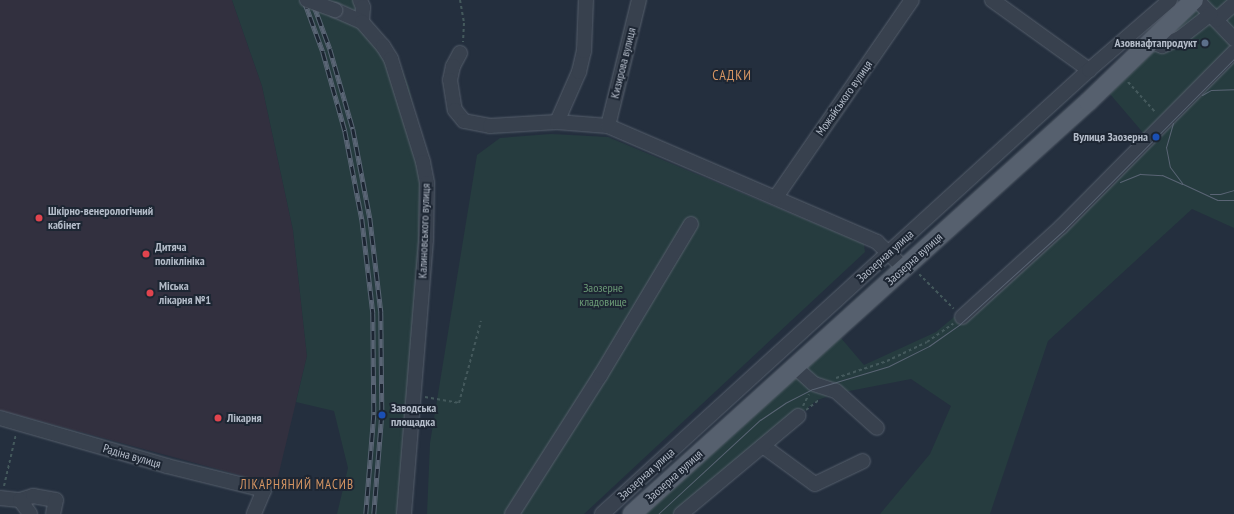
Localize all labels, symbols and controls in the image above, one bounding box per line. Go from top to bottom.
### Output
street label: Кизирова вулиця [607,26,639,100]
place label: Азовнафтапродукт [1115,36,1197,50]
marker: Азовнафтапродукт [1200,38,1210,48]
street label: Можайського вулиця [813,58,875,138]
district label: САДКИ [712,67,752,83]
place label: Вулиця Заозерна [1073,130,1148,144]
marker: Вулиця Заозерна [1151,132,1161,142]
street label: Калиновського вулиця [415,183,433,279]
place label: Шкірно-венерологічний кабінет [48,204,153,232]
marker: Шкірно-венерологічний кабінет [33,212,45,224]
street label: Заозерная улица [854,227,916,285]
street label: Заозерна вулиця [883,230,945,288]
place label: Дитяча поліклініка [155,240,205,268]
marker: Дитяча поліклініка [140,248,152,260]
place label: Міська лікарня №1 [159,279,211,307]
park label: Заозерне кладовище [579,281,627,309]
marker: Міська лікарня №1 [144,287,156,299]
place label: Заводська площадка [391,401,436,429]
marker: Заводська площадка [376,409,388,421]
place label: Лікарня [227,411,262,425]
marker: Лікарня [212,412,224,424]
street label: Радіна вулиця [101,441,163,471]
street label: Заозерная улица [615,445,677,503]
street label: Заозерна вулиця [643,447,705,505]
district label: ЛІКАРНЯНИЙ МАСИВ [240,477,354,493]

